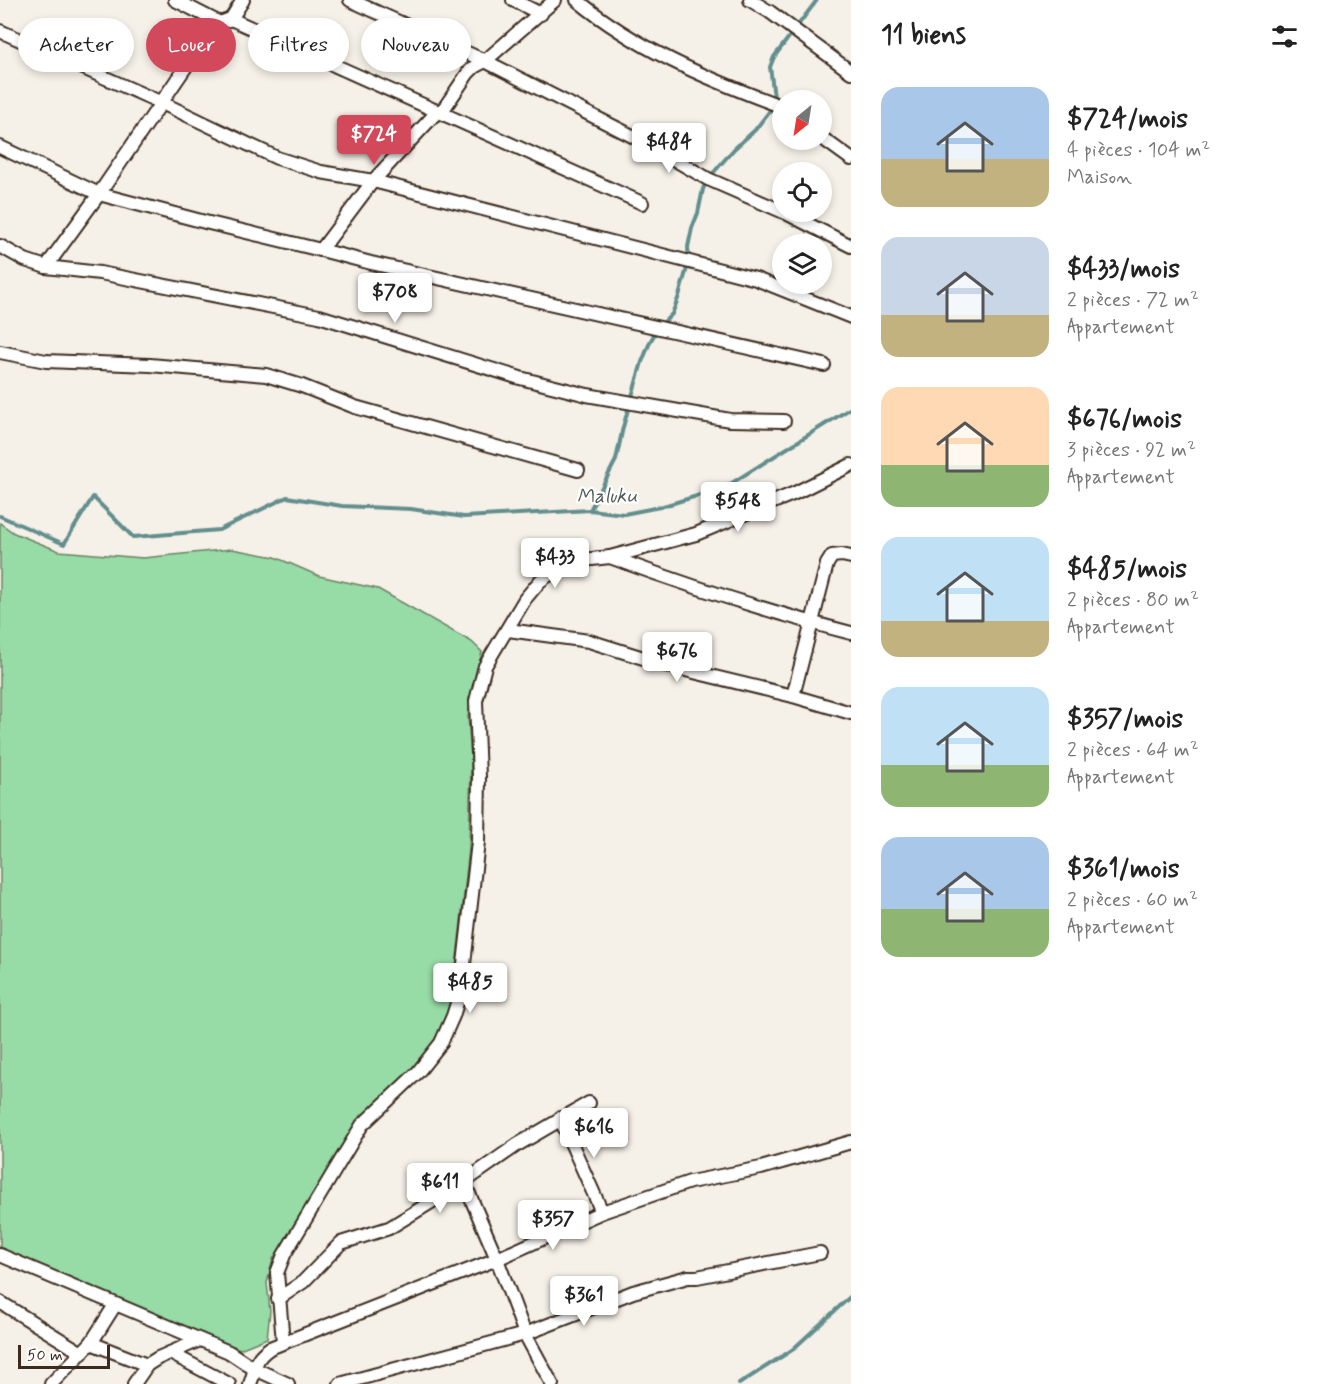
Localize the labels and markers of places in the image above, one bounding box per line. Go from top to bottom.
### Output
pin: $724 [338,115,410,166]
pin: $484 [633,123,705,174]
pin: $708 [359,273,431,324]
pin: $548 [702,482,774,533]
pin: $433 [519,538,591,589]
pin: $676 [641,632,713,683]
pin: $485 [434,963,506,1014]
pin: $616 [558,1108,630,1159]
pin: $611 [404,1163,476,1214]
pin: $357 [517,1200,589,1251]
pin: $361 [548,1276,620,1327]

